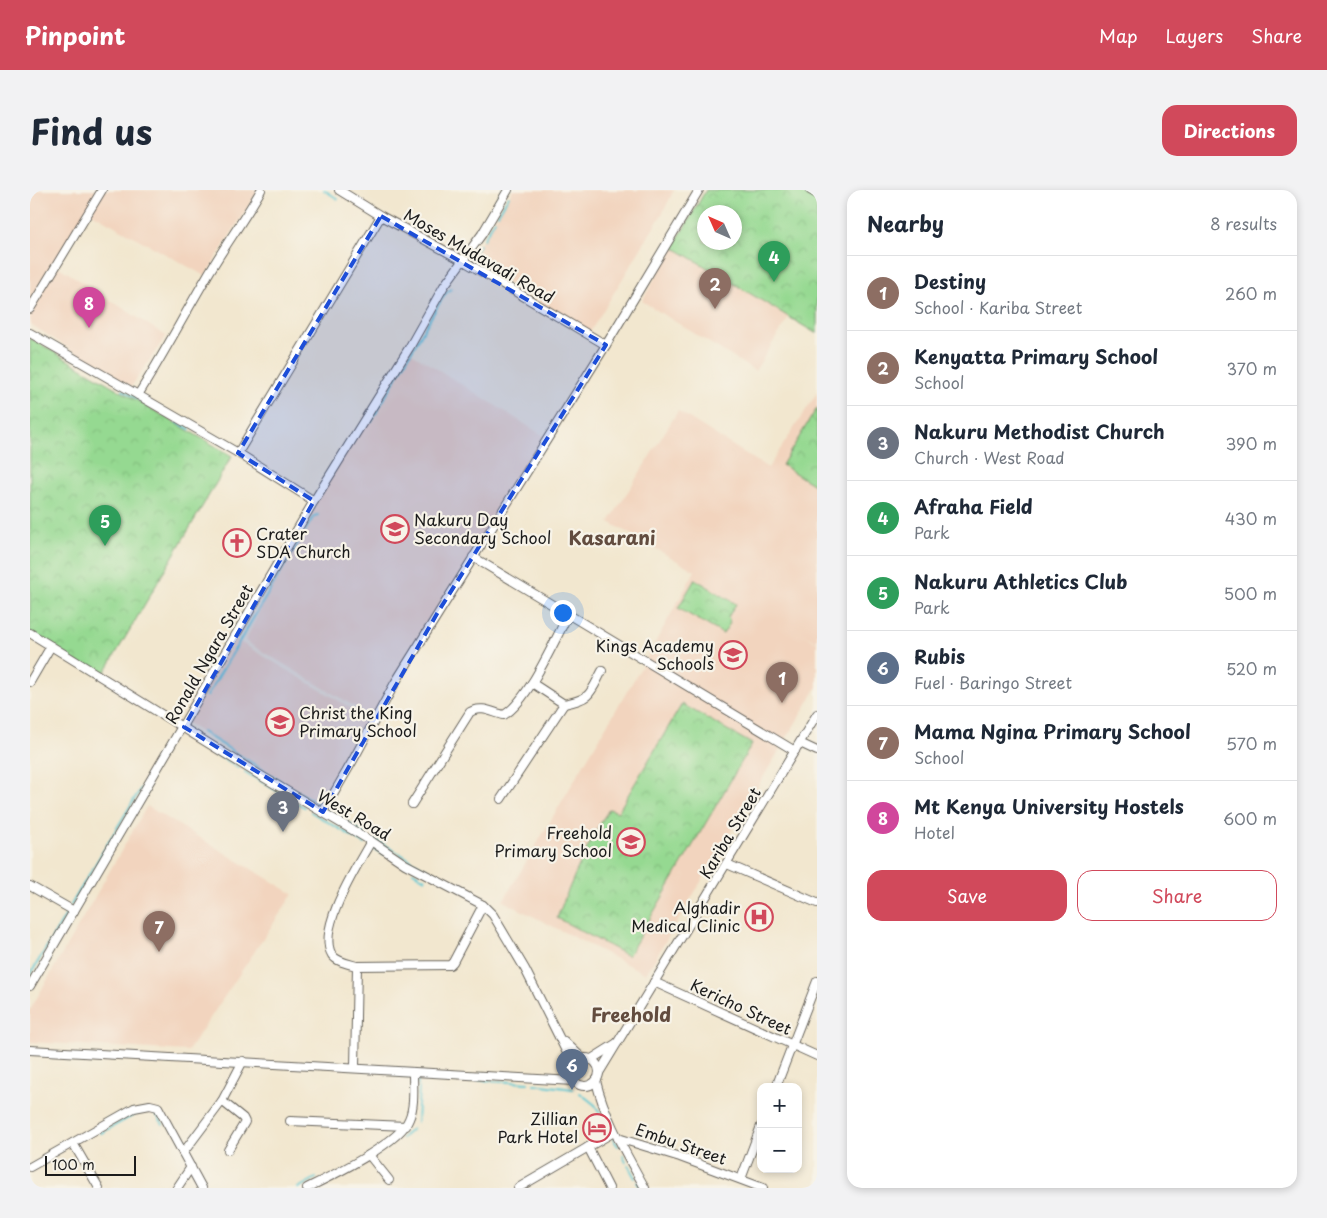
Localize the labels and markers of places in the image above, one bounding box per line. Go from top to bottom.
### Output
pin: 4 [758,241,790,282]
pin: 2 [699,268,731,309]
pin: 8 [73,287,105,328]
pin: 5 [89,505,121,546]
place label: Nakuru Day Secondary School [414,507,551,549]
school or university icon: Nakuru Day Secondary School [380,514,410,544]
place label: Crater SDA Church [256,521,350,563]
church icon: Crater SDA Church [222,528,252,558]
place label: Kings Academy Schools [596,633,714,675]
school or university icon: Kings Academy Schools [718,640,748,670]
pin: 1 [766,662,798,703]
place label: Christ the King Primary School [299,700,417,742]
school or university icon: Christ the King Primary School [265,707,295,737]
pin: 3 [267,791,299,832]
place label: Freehold Primary School [494,820,612,862]
school or university icon: Freehold Primary School [616,827,646,857]
place label: Alghadir Medical Clinic [631,895,741,937]
hospital icon: Alghadir Medical Clinic [744,902,774,932]
pin: 7 [143,911,175,952]
pin: 6 [556,1049,588,1090]
place label: Zillian Park Hotel [497,1106,578,1148]
hotel icon: Zillian Park Hotel [582,1113,612,1143]

